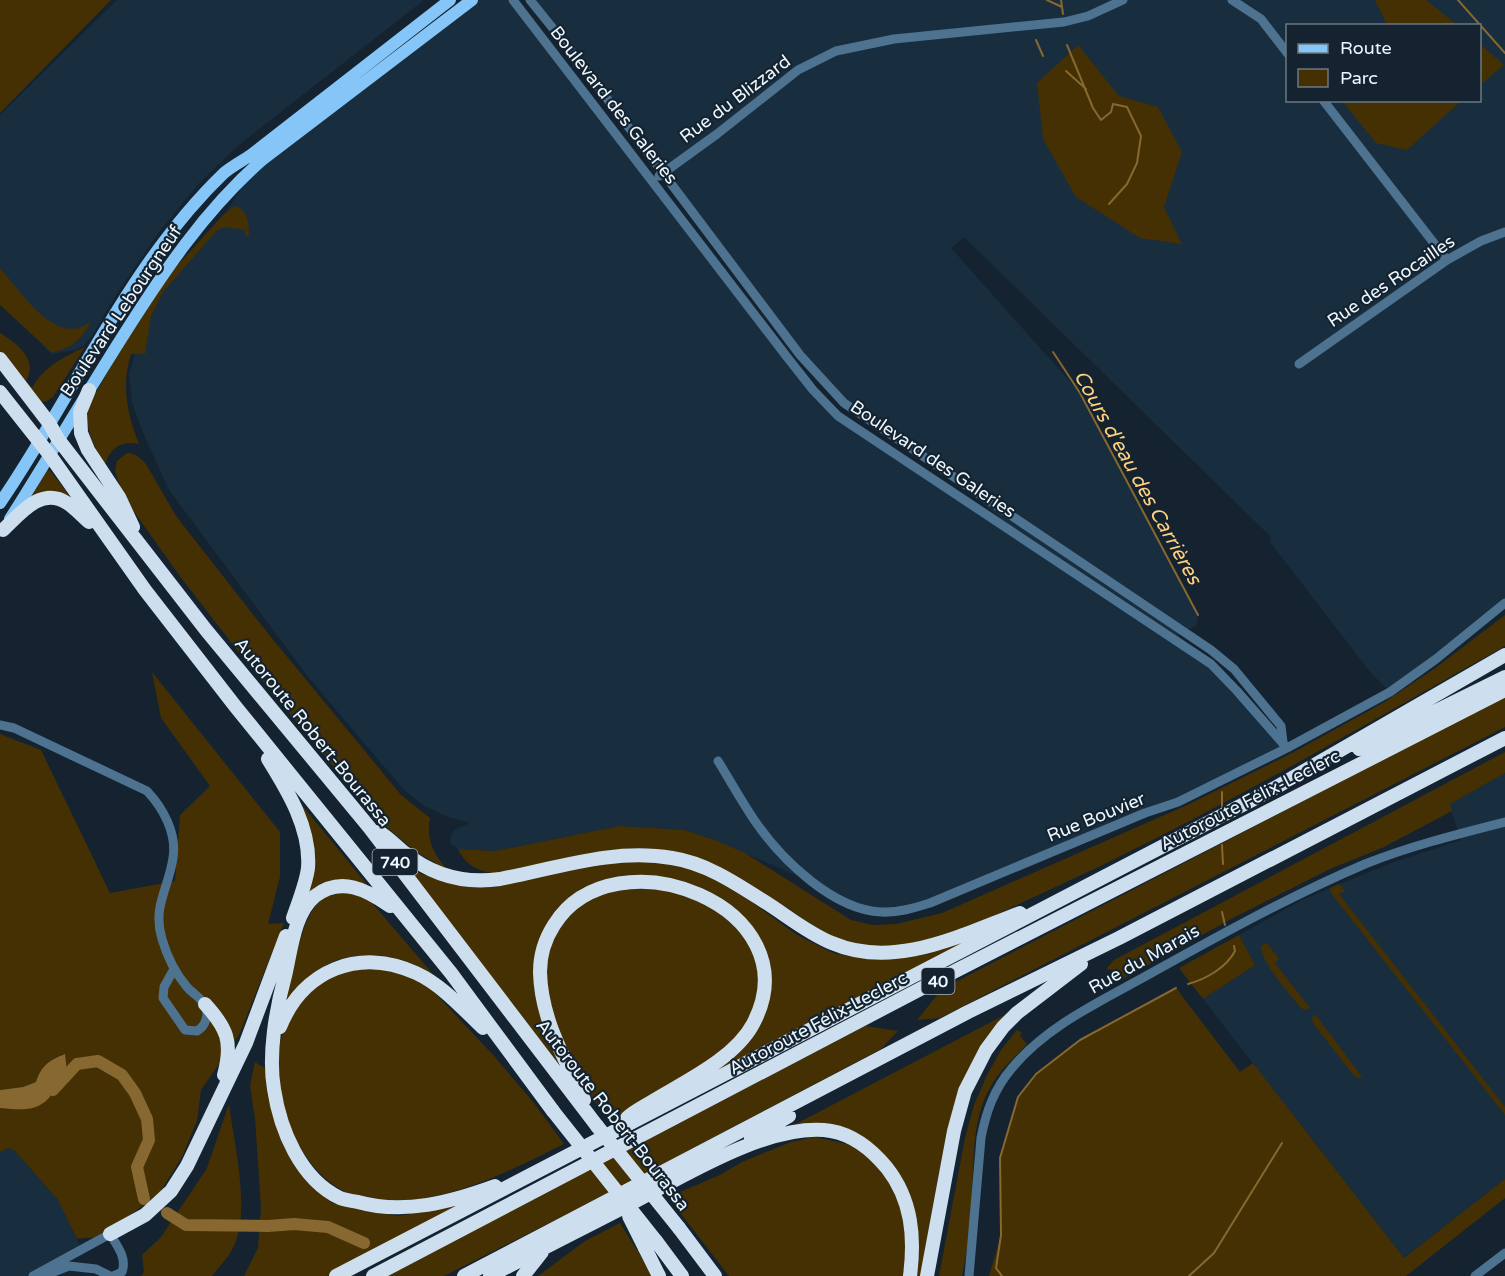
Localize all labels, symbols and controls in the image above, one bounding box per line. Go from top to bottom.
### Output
street label: Boulevard des Galeries [545,22,683,188]
legend [1286,24,1481,102]
text: Route [1340,37,1392,59]
street label: Rue du Blizzard [675,50,795,148]
text: Parc [1340,67,1378,89]
street label: Boulevard Lebourgneuf [55,221,187,401]
street label: Rue des Rocailles [1323,230,1459,332]
water label: Cours d'eau des Carrières [1068,366,1207,590]
street label: Boulevard des Galeries [846,395,1020,523]
street label: Autoroute Robert-Bourassa [230,633,396,831]
street label: Autoroute Félix-Leclerc [1156,745,1344,855]
street label: Rue Bouvier [1044,787,1148,847]
road number: 740 [372,849,418,875]
street label: Rue du Marais [1085,919,1203,999]
street label: Autoroute Félix-Leclerc [725,967,911,1079]
road number: 40 [922,968,954,994]
street label: Autoroute Robert-Bourassa [531,1015,695,1215]

